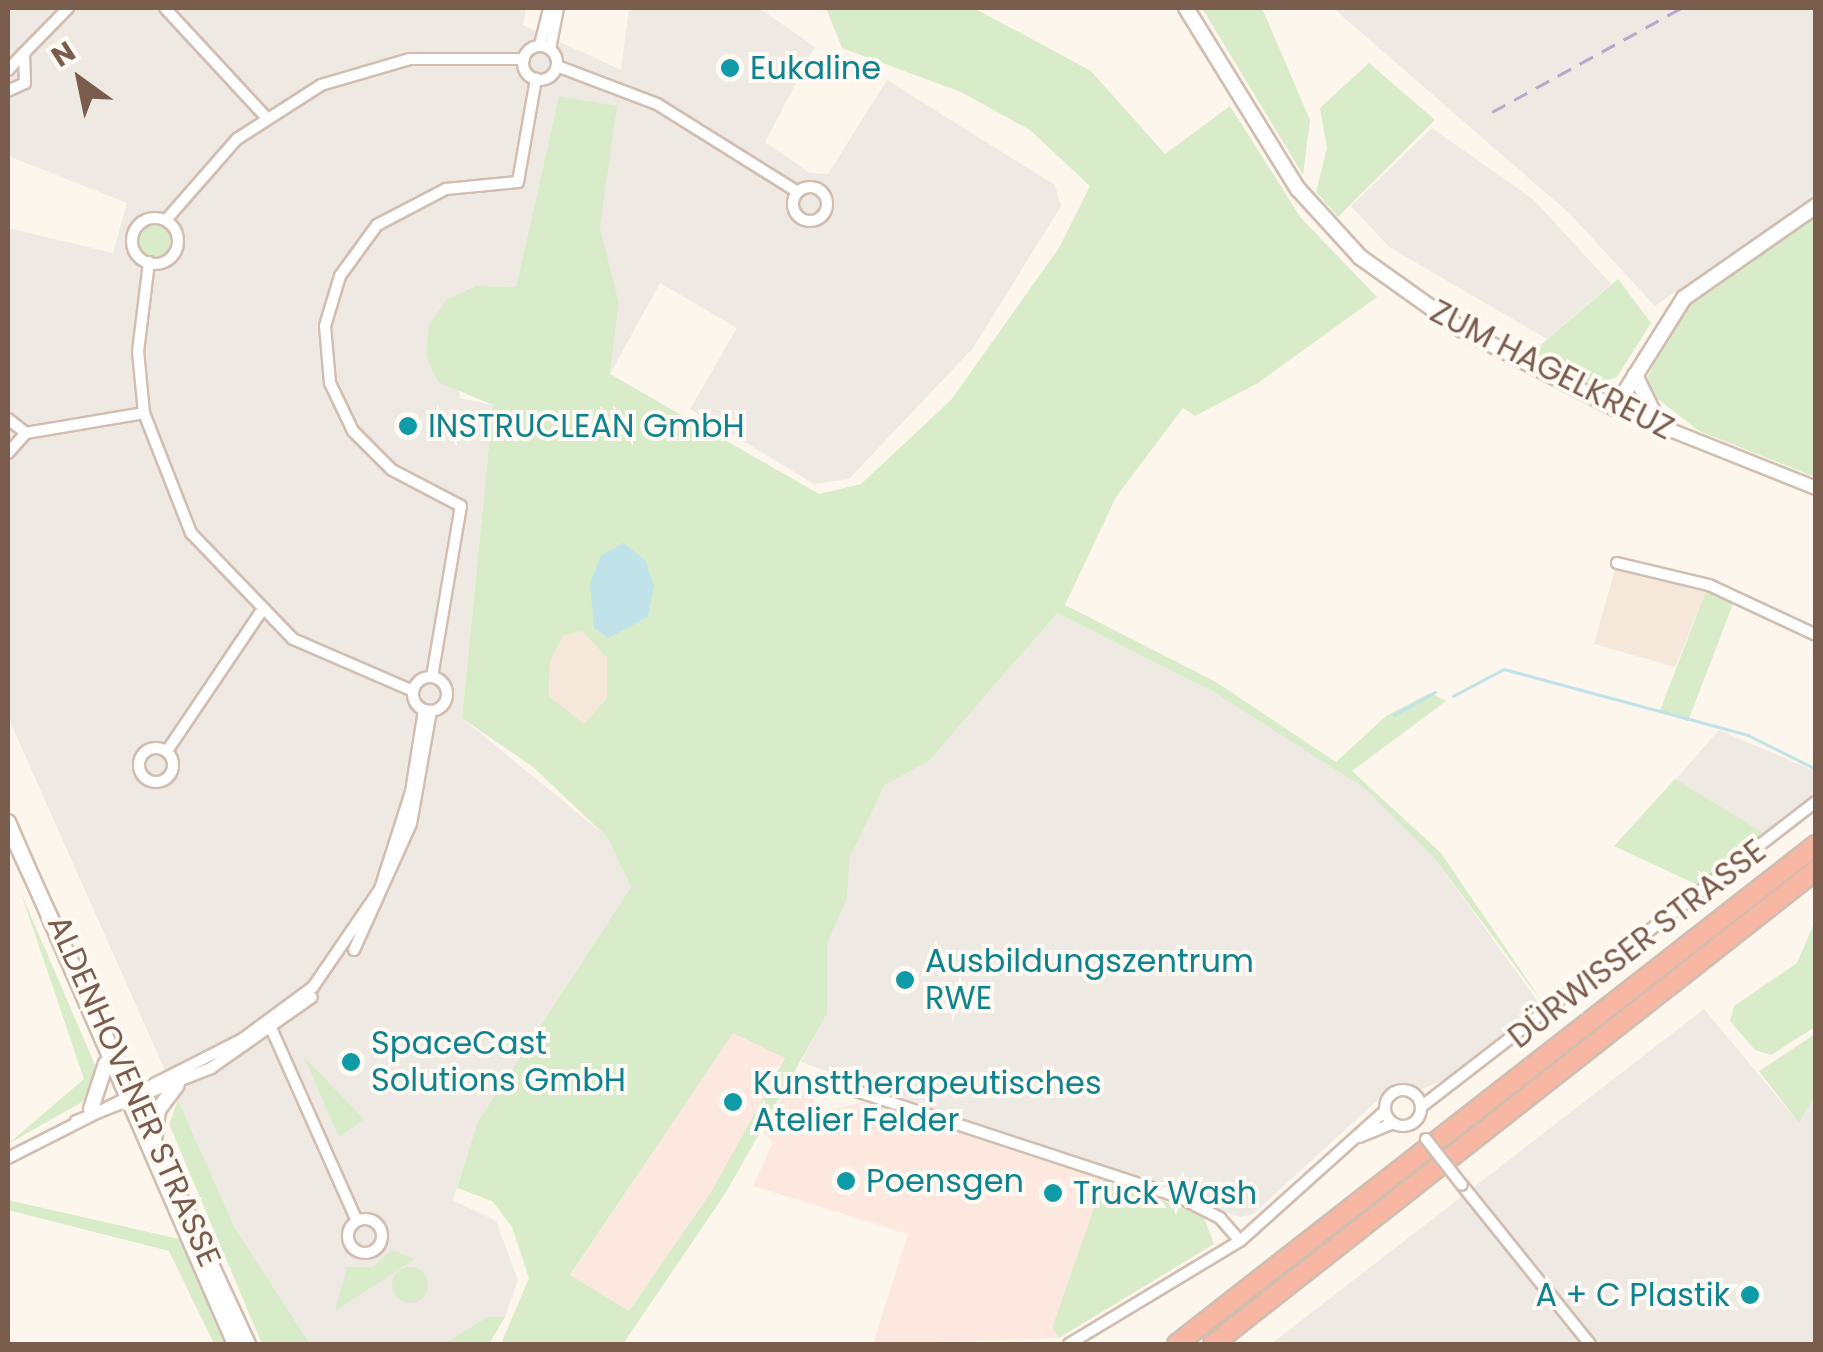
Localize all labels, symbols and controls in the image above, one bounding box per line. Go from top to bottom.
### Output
north arrow [30,30,130,130]
text: N [44,32,83,77]
place label: Eukaline [750,49,881,87]
marker: Eukaline [719,57,741,79]
street label: ZUM HAGELKREUZ [1424,292,1680,448]
place label: INSTRUCLEAN GmbH [428,407,745,445]
marker: INSTRUCLEAN GmbH [397,415,419,437]
street label: DÜRWISSER STRASSE [1501,832,1773,1056]
street label: ALDENHOVENER STRASSE [39,909,229,1273]
place label: Ausbildungszentrum RWE [925,943,1254,1018]
marker: Ausbildungszentrum RWE [894,969,916,991]
place label: SpaceCast Solutions GmbH [371,1025,626,1100]
marker: SpaceCast Solutions GmbH [340,1051,362,1073]
place label: Kunsttherapeutisches Atelier Felder [753,1065,1102,1140]
marker: Kunsttherapeutisches Atelier Felder [722,1091,744,1113]
place label: Poensgen [866,1162,1024,1200]
marker: Poensgen [835,1170,857,1192]
place label: Truck Wash [1073,1174,1257,1212]
marker: Truck Wash [1042,1182,1064,1204]
place label: A + C Plastik [1536,1276,1730,1314]
marker: A + C Plastik [1739,1284,1761,1306]

